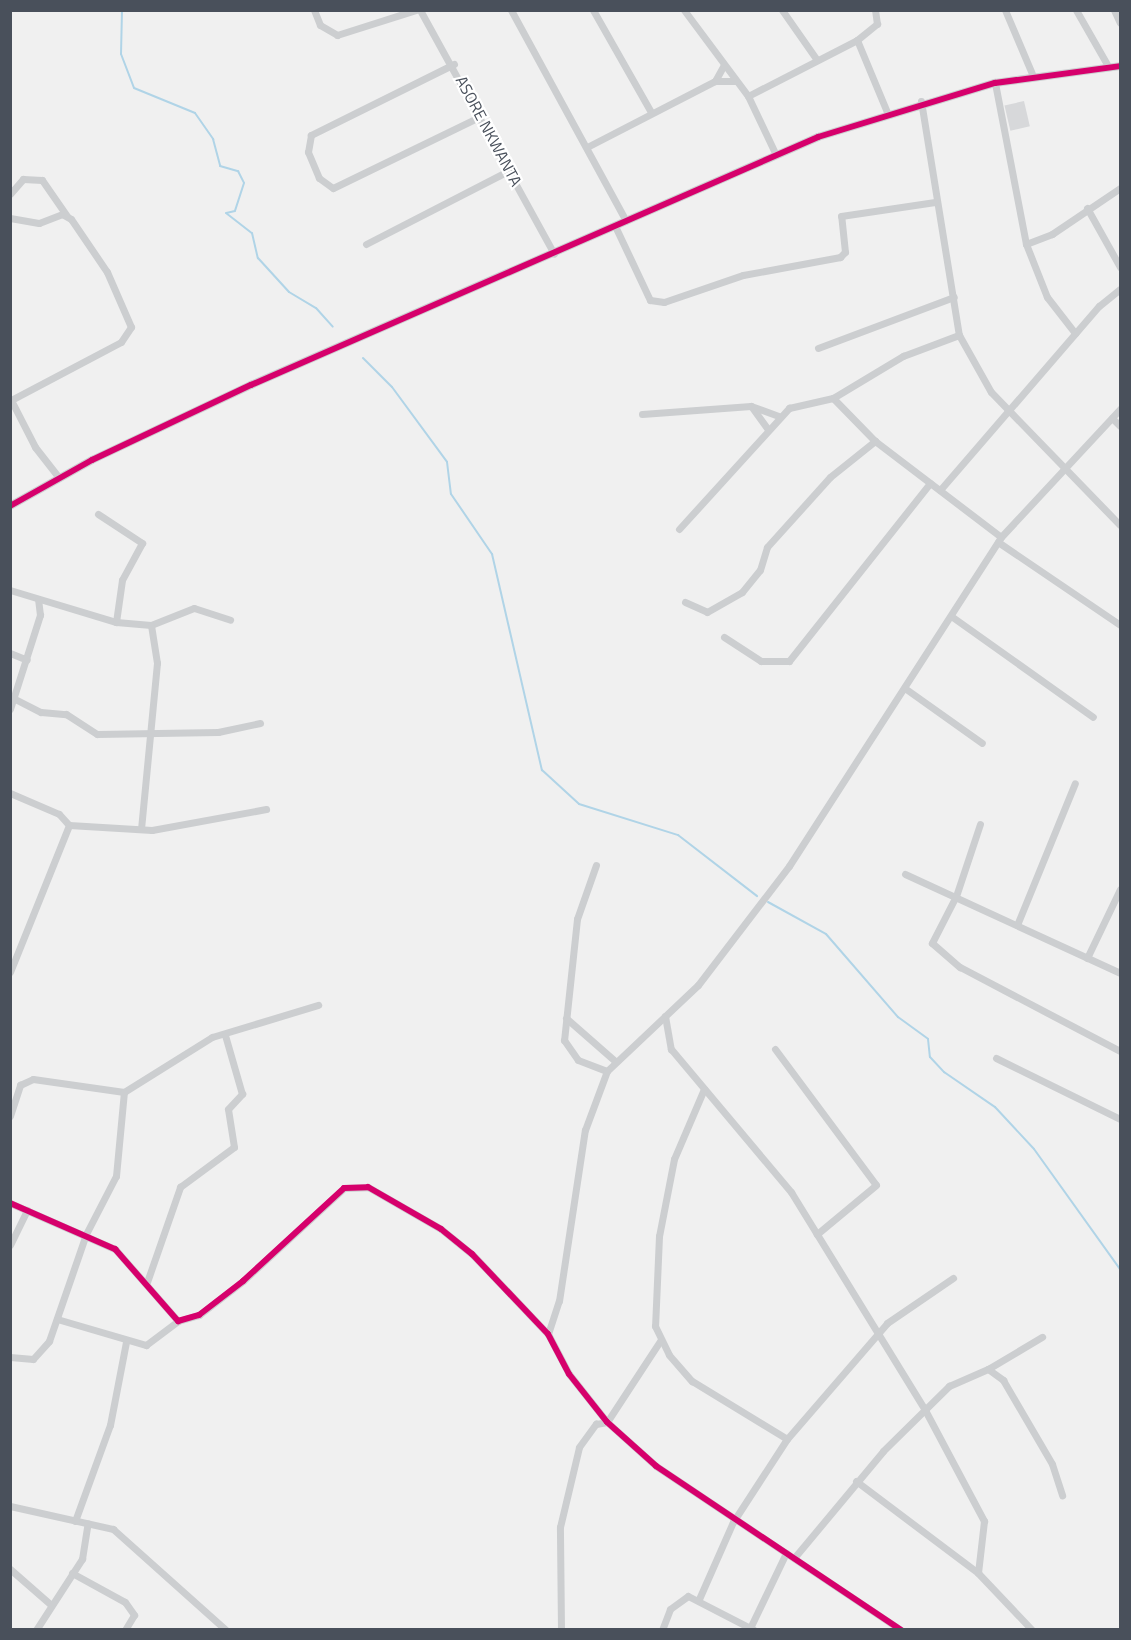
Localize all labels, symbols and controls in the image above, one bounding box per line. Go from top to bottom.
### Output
street label: ASORE NKWANTA [452,73,526,189]

